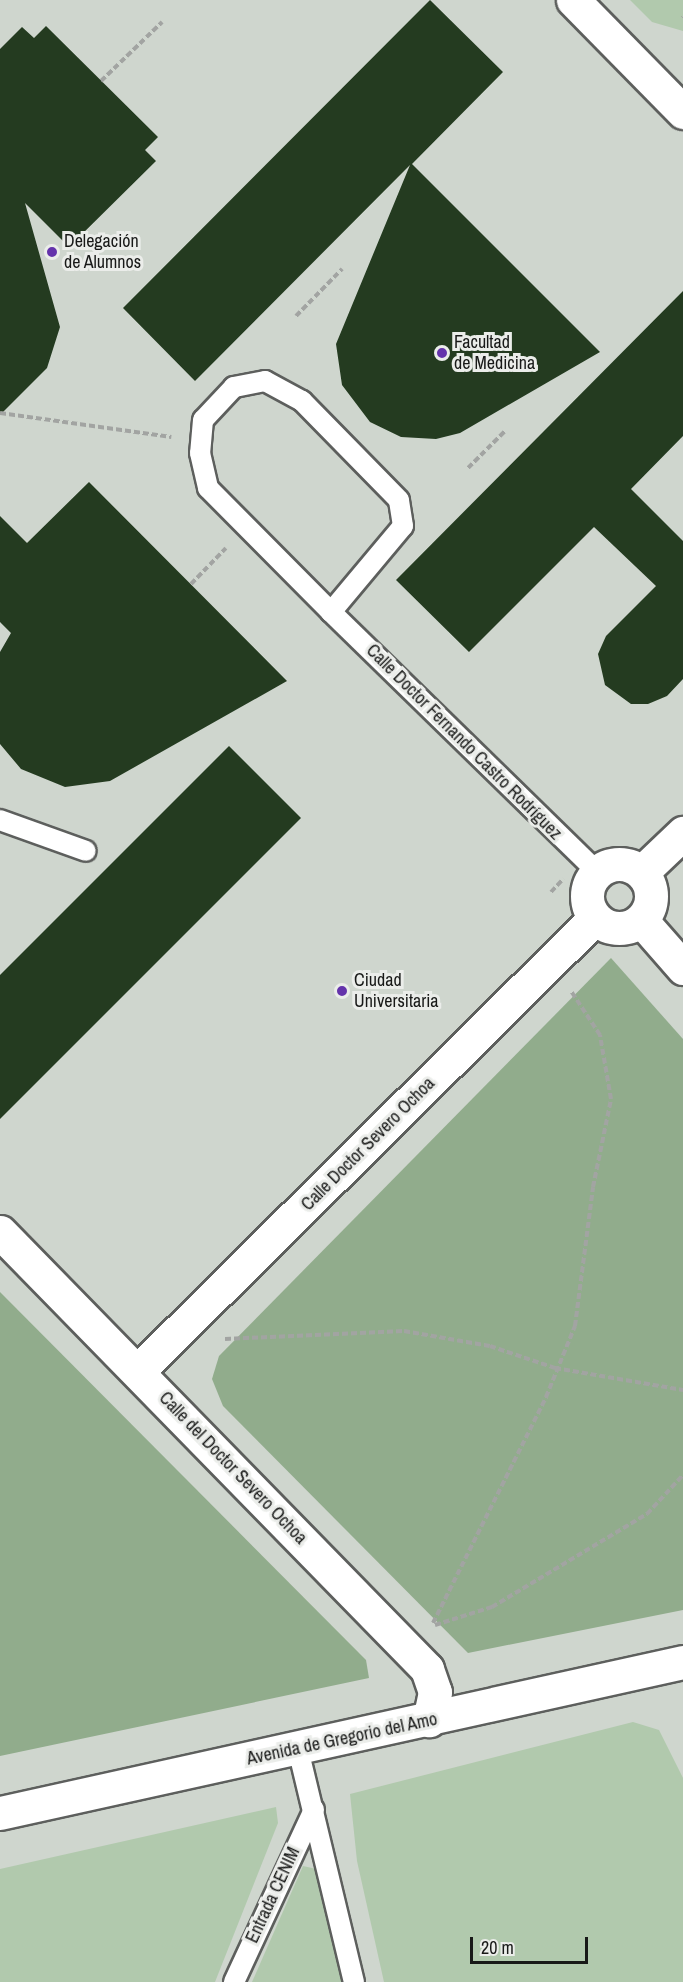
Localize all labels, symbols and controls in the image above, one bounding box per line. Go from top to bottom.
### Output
place label: Delegación de Alumnos [64,231,142,274]
marker: Delegación de Alumnos [45,245,59,259]
place label: Facultad de Medicina [454,332,535,374]
marker: Facultad de Medicina [435,346,449,360]
street label: Calle Doctor Fernando Castro Rodríguez [362,640,566,844]
place label: Ciudad Universitaria [354,970,438,1012]
marker: Ciudad Universitaria [335,984,349,998]
street label: Calle Doctor Severo Ochoa [297,1073,439,1215]
street label: Calle del Doctor Severo Ochoa [155,1387,311,1549]
street label: Avenida de Gregorio del Amo [244,1708,440,1770]
street label: Entrada CENIM [241,1844,305,1946]
scale bar [473,1925,592,1963]
text: 20 m [481,1935,514,1960]

